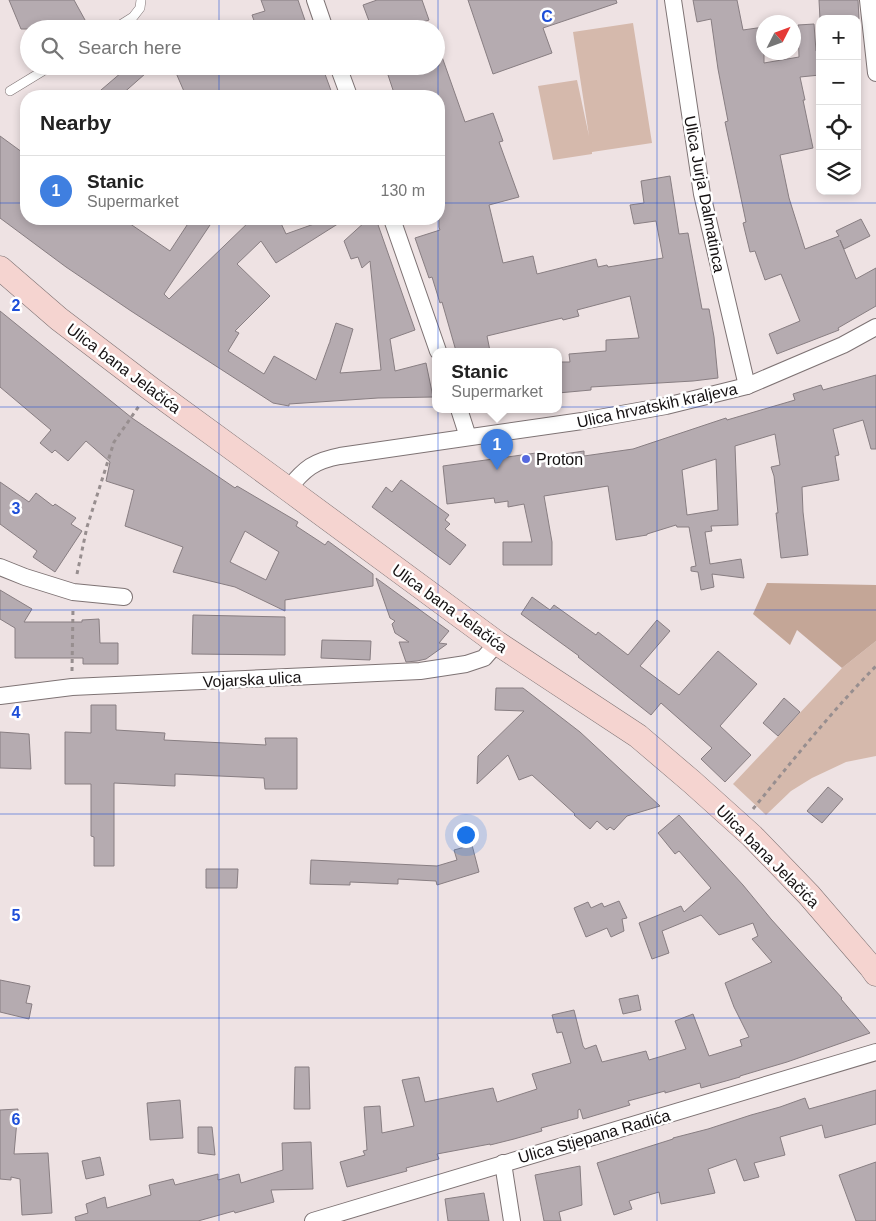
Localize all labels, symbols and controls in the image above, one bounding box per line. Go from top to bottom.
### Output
text: C [541,8,553,25]
north arrow [756,15,801,60]
map controls [816,15,861,195]
button: + [816,15,861,60]
search box [20,20,445,75]
icon: search [38,34,66,62]
text: Search here [78,37,182,58]
button: − [816,60,861,105]
button: locate [816,105,861,150]
text: Nearby [40,111,111,134]
street label: Ulica Jurja Dalmatinca [681,114,728,274]
button: layers [816,150,861,195]
text: Stanic [87,171,144,192]
text: 1 [52,182,60,199]
text: 130 m [381,182,425,199]
text: Supermarket [87,193,179,210]
text: 2 [12,297,21,314]
street label: Ulica bana Jelačića [64,320,184,417]
popup [432,348,562,413]
text: Stanic [451,361,508,382]
street label: Ulica hrvatskih kraljeva [575,380,739,431]
text: Supermarket [451,383,543,400]
pin: 1 [481,429,513,470]
place label: Proton [536,451,583,468]
marker: Proton [520,453,532,465]
text: 3 [12,500,21,517]
street label: Ulica bana Jelačića [389,561,511,656]
street label: Vojarska ulica [202,668,302,691]
text: 4 [12,704,21,721]
street label: Ulica bana Jelačića [713,802,822,911]
your location [453,822,479,848]
text: 5 [12,907,21,924]
street label: Ulica Stjepana Radića [516,1107,672,1166]
text: 6 [12,1111,21,1128]

